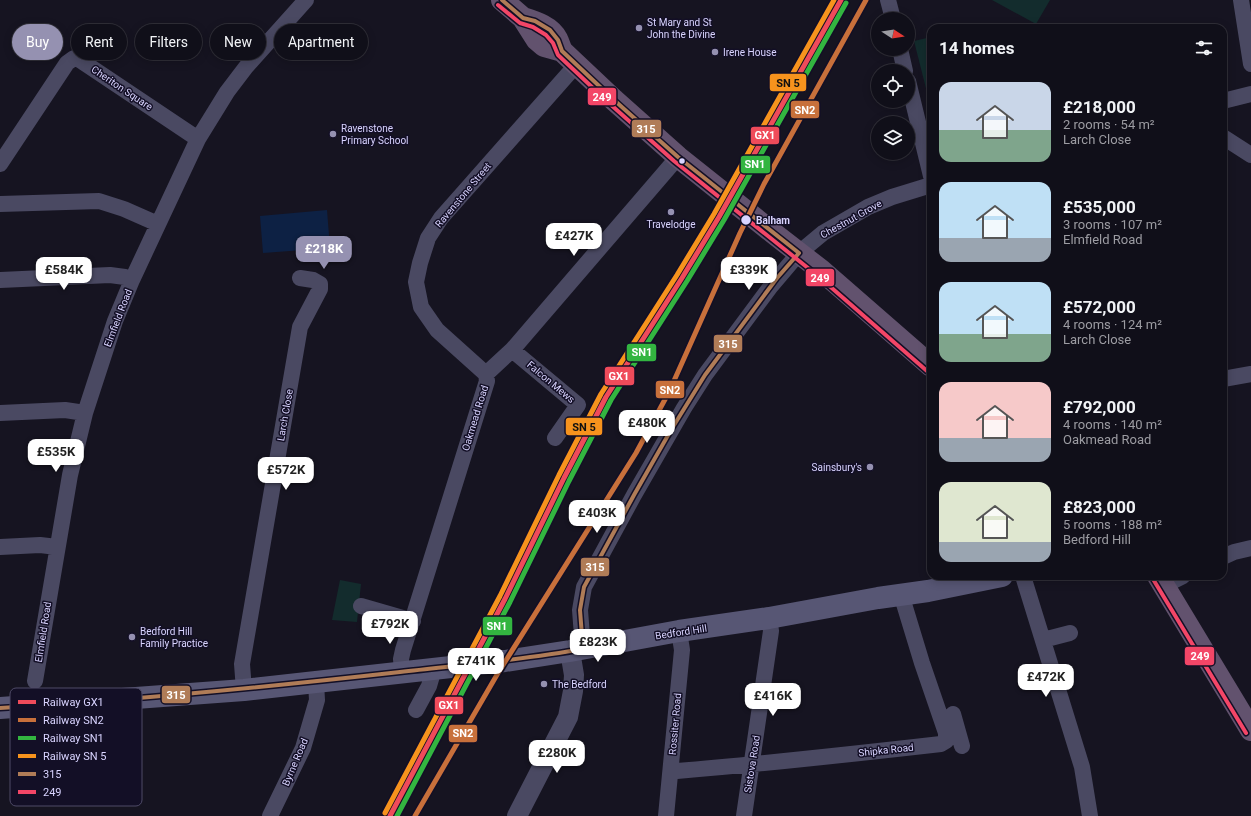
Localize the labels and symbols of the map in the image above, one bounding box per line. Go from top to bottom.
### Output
north arrow [871,12,915,56]
place label: St Mary and St John the Divine [647,17,715,40]
marker: St Mary and St John the Divine [634,23,644,33]
marker: Irene House [710,47,720,57]
place label: Irene House [723,47,776,58]
street label: Cheriton Square [89,64,155,112]
line badge: SN 5 [769,73,807,92]
text: SN 5 [776,77,800,90]
line badge: 249 [587,87,617,106]
text: 249 [593,91,611,104]
line badge: SN2 [790,100,820,119]
text: SN2 [795,104,815,117]
line badge: 315 [631,119,662,138]
place label: Ravenstone Primary School [341,123,409,146]
text: 315 [637,123,655,136]
line badge: GX1 [750,126,780,145]
marker: Ravenstone Primary School [328,129,338,139]
text: GX1 [755,129,775,142]
line badge: SN1 [740,155,771,174]
unlabelled marker [677,156,687,166]
text: SN1 [745,158,765,171]
street label: Ravenstone Street [433,160,493,230]
street label: Chestnut Grove [818,198,884,240]
marker: Travelodge [666,207,676,217]
marker: Balham [739,213,753,227]
place label: Balham [756,215,790,226]
place label: Travelodge [647,219,695,230]
pin: £427K [546,223,602,257]
pin: £218K [296,236,352,270]
pin: £584K [36,257,92,291]
pin: £339K [721,257,777,291]
line badge: 249 [805,268,835,287]
text: 249 [811,272,829,285]
street label: Elmfield Road [102,287,134,349]
line badge: 315 [713,334,743,353]
text: 315 [719,338,737,351]
line badge: SN1 [626,343,657,362]
text: SN1 [632,346,652,359]
street label: Falcon Mews [525,359,577,405]
line badge: GX1 [604,366,635,386]
text: GX1 [609,370,629,383]
line badge: SN2 [655,380,685,399]
street label: Oakmead Road [460,384,490,452]
text: SN2 [660,384,680,397]
street label: Larch Close [275,388,295,442]
pin: £480K [619,410,675,444]
line badge: SN 5 [565,417,603,436]
text: SN 5 [572,421,596,434]
pin: £535K [28,439,84,473]
pin: £572K [258,457,314,491]
place label: Sainsbury's [812,462,862,473]
marker: Sainsbury's [865,462,875,472]
pin: £403K [569,500,625,534]
line badge: 315 [580,557,610,577]
text: 315 [586,561,604,574]
street label: Elmfield Road [33,601,53,663]
pin: £792K [362,611,418,645]
line badge: SN1 [482,616,513,636]
text: SN1 [487,620,507,633]
street label: Bedford Hill [654,622,708,642]
place label: Bedford Hill Family Practice [140,626,208,649]
pin: £823K [570,629,626,663]
marker: Bedford Hill Family Practice [127,632,137,642]
line badge: 249 [1184,646,1215,666]
pin: £741K [448,648,504,682]
text: 249 [1191,650,1209,663]
pin: £472K [1018,664,1074,698]
marker: The Bedford [539,679,549,689]
place label: The Bedford [552,679,607,690]
pin: £416K [745,683,801,717]
line badge: 315 [161,685,191,704]
legend [10,688,142,806]
text: 315 [167,689,185,702]
street label: Rossiter Road [667,693,683,755]
text: Railway GX1 [43,696,104,709]
line badge: GX1 [434,696,464,715]
text: GX1 [439,699,459,712]
text: Railway SN2 [43,714,104,727]
line badge: SN2 [448,724,478,743]
text: SN2 [453,727,473,740]
text: Railway SN1 [43,732,104,745]
street label: Sistova Road [742,735,762,793]
street label: Byrne Road [280,737,310,787]
pin: £280K [529,740,585,774]
street label: Shipka Road [858,742,914,758]
text: Railway SN 5 [43,750,107,763]
text: 315 [43,768,62,781]
text: 249 [43,786,62,799]

